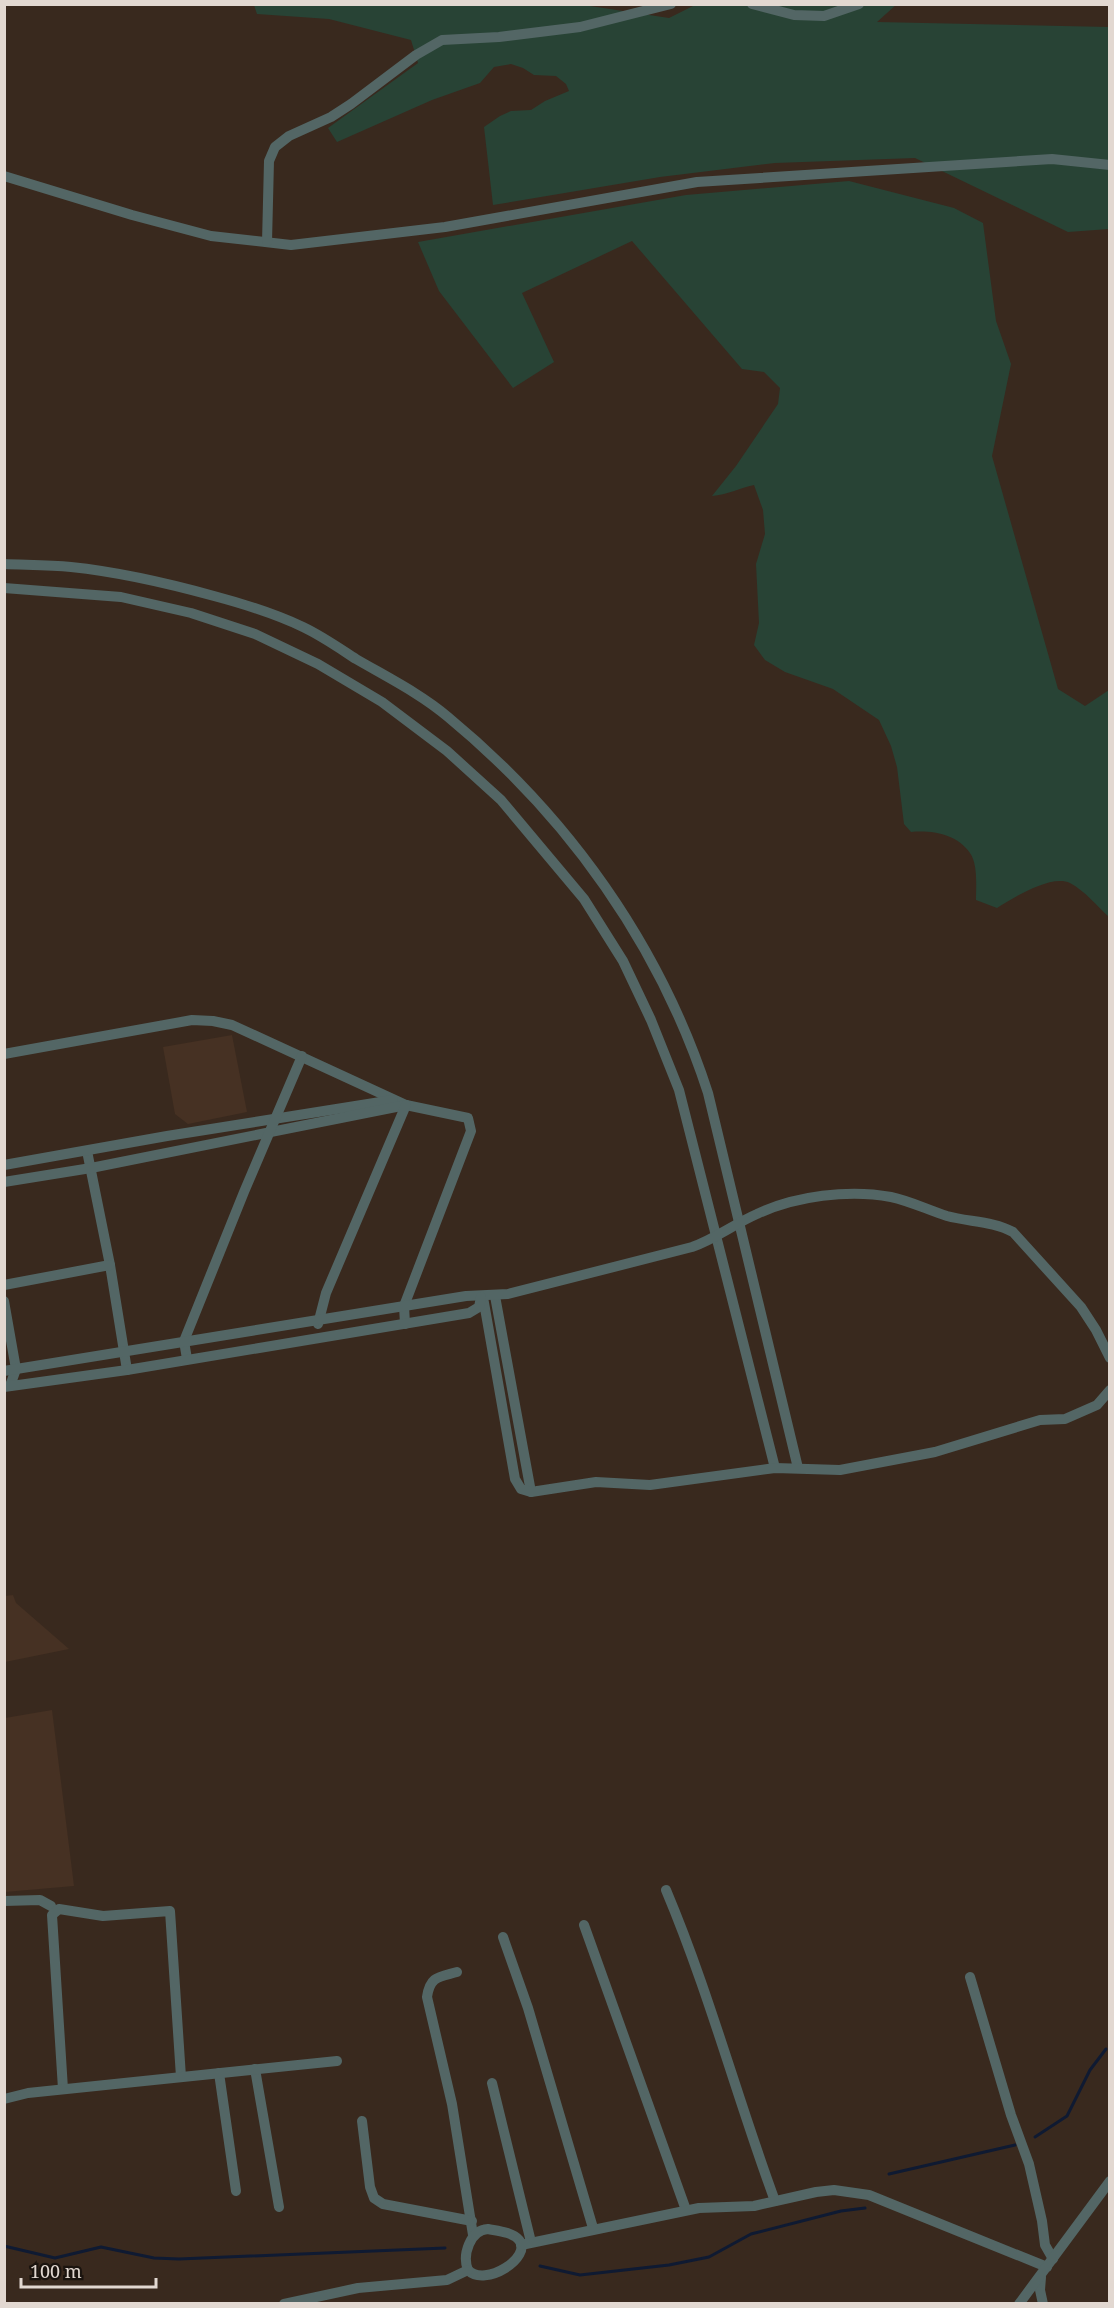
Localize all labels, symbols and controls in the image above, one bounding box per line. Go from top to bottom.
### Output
scale bar [21,2251,156,2289]
text: 100 m [30,2259,82,2283]

